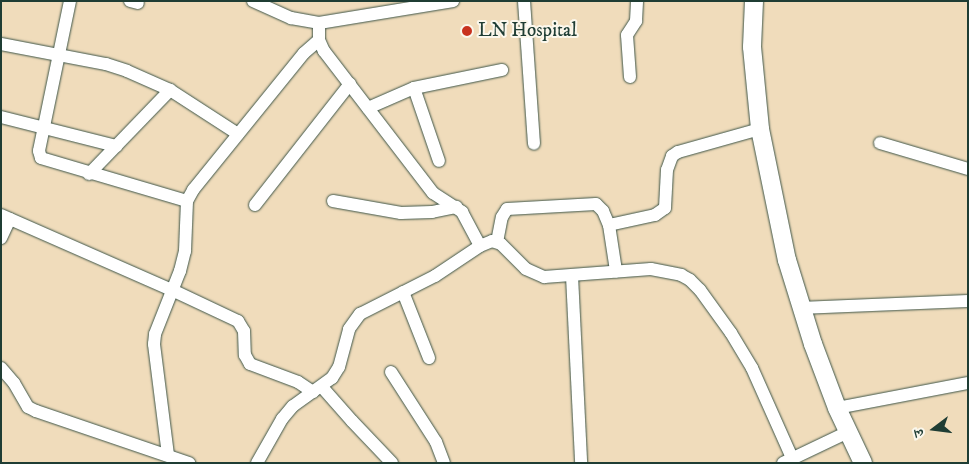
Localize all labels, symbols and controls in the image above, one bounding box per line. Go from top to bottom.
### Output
place label: LN Hospital [478,20,577,42]
marker: LN Hospital [460,24,474,38]
north arrow [909,404,959,454]
text: उ [910,427,929,439]

